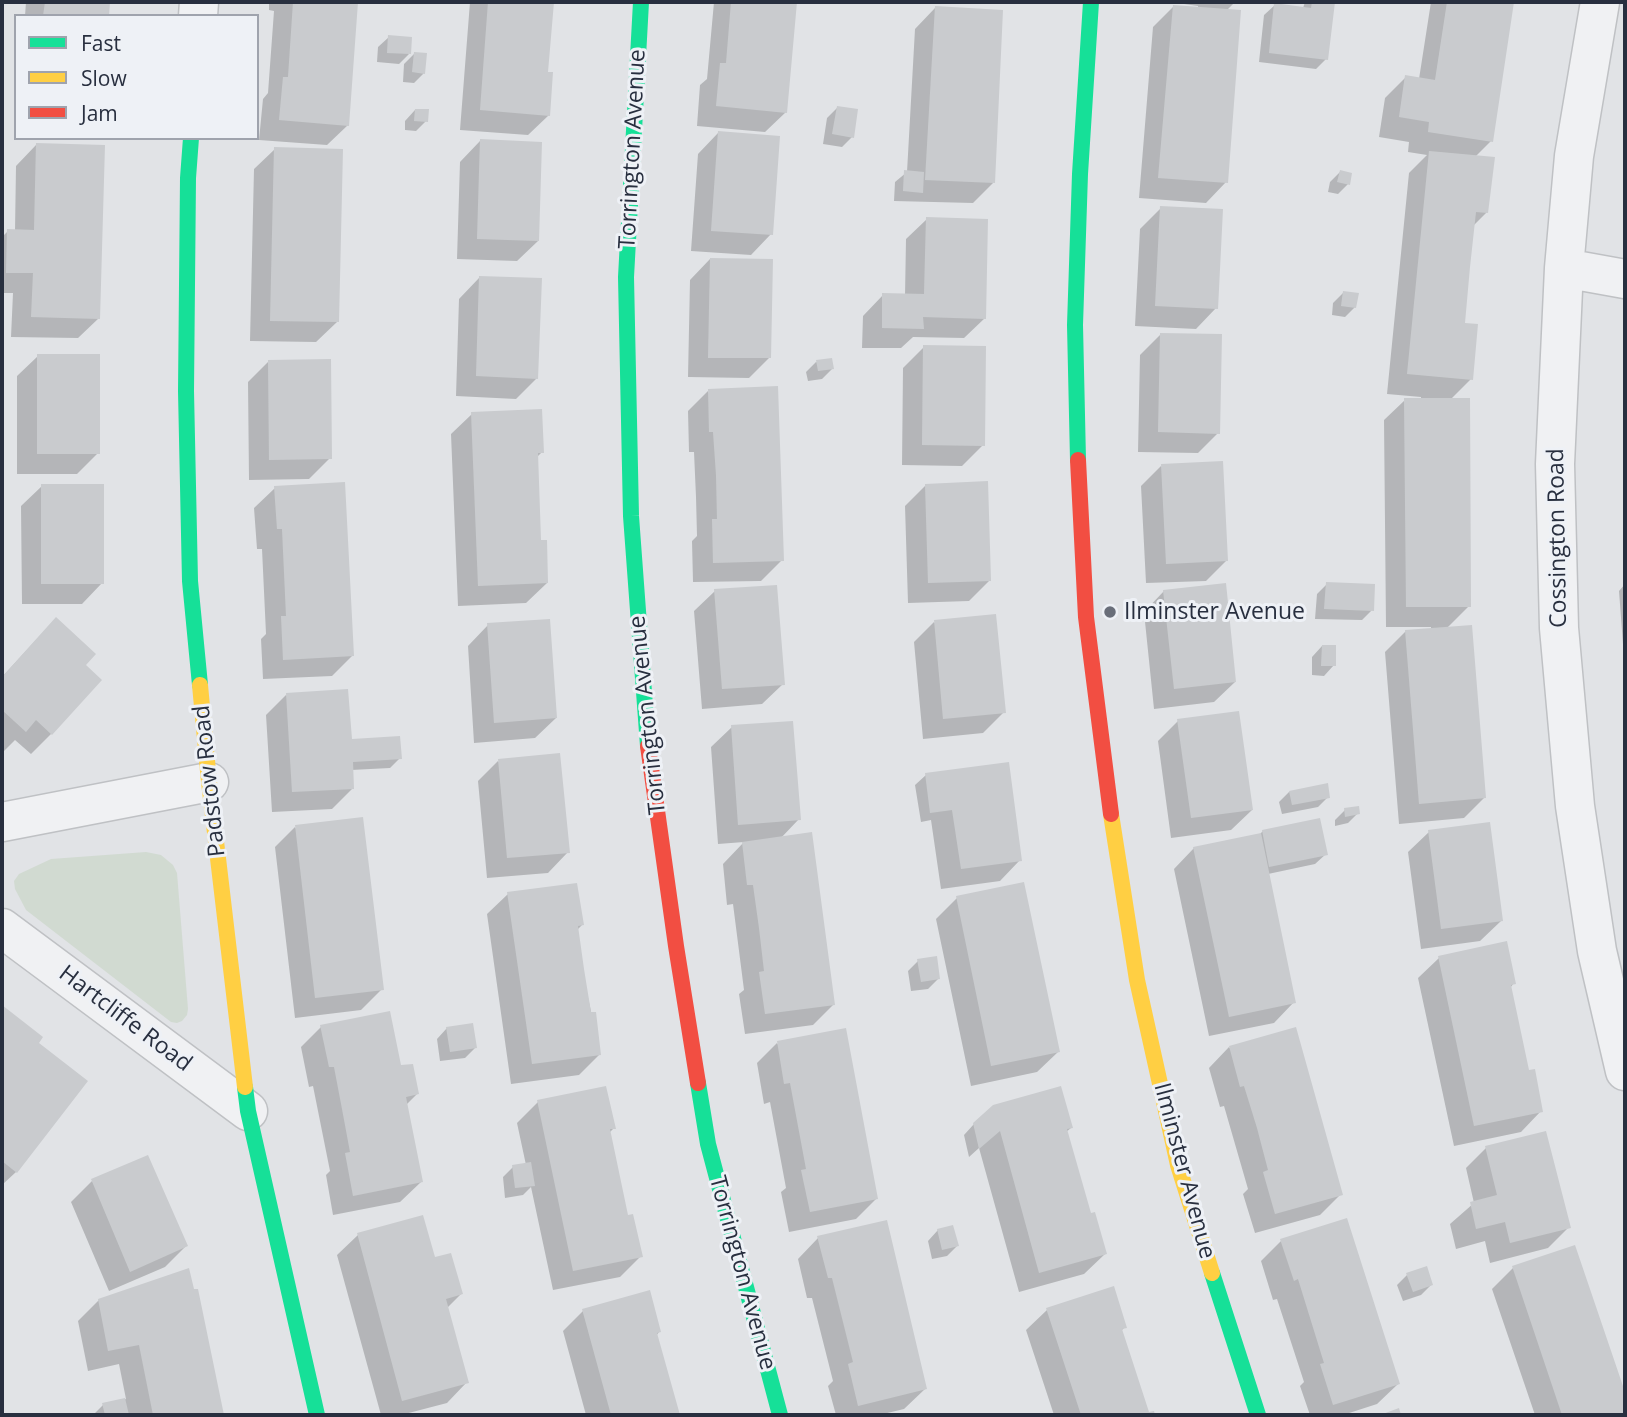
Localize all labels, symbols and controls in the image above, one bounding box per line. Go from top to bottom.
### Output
legend [14,14,259,140]
text: Fast [81,29,121,57]
street label: Torrington Avenue [614,48,652,250]
text: Slow [81,64,127,92]
text: Jam [81,99,118,127]
street label: Cossington Road [1543,448,1573,628]
place label: Ilminster Avenue [1124,598,1305,626]
marker: Ilminster Avenue [1102,604,1118,620]
street label: Torrington Avenue [624,614,672,816]
street label: Padstow Road [188,704,232,858]
street label: Hartcliffe Road [53,960,197,1078]
street label: Ilminster Avenue [1147,1080,1221,1262]
street label: Torrington Avenue [703,1173,781,1373]

